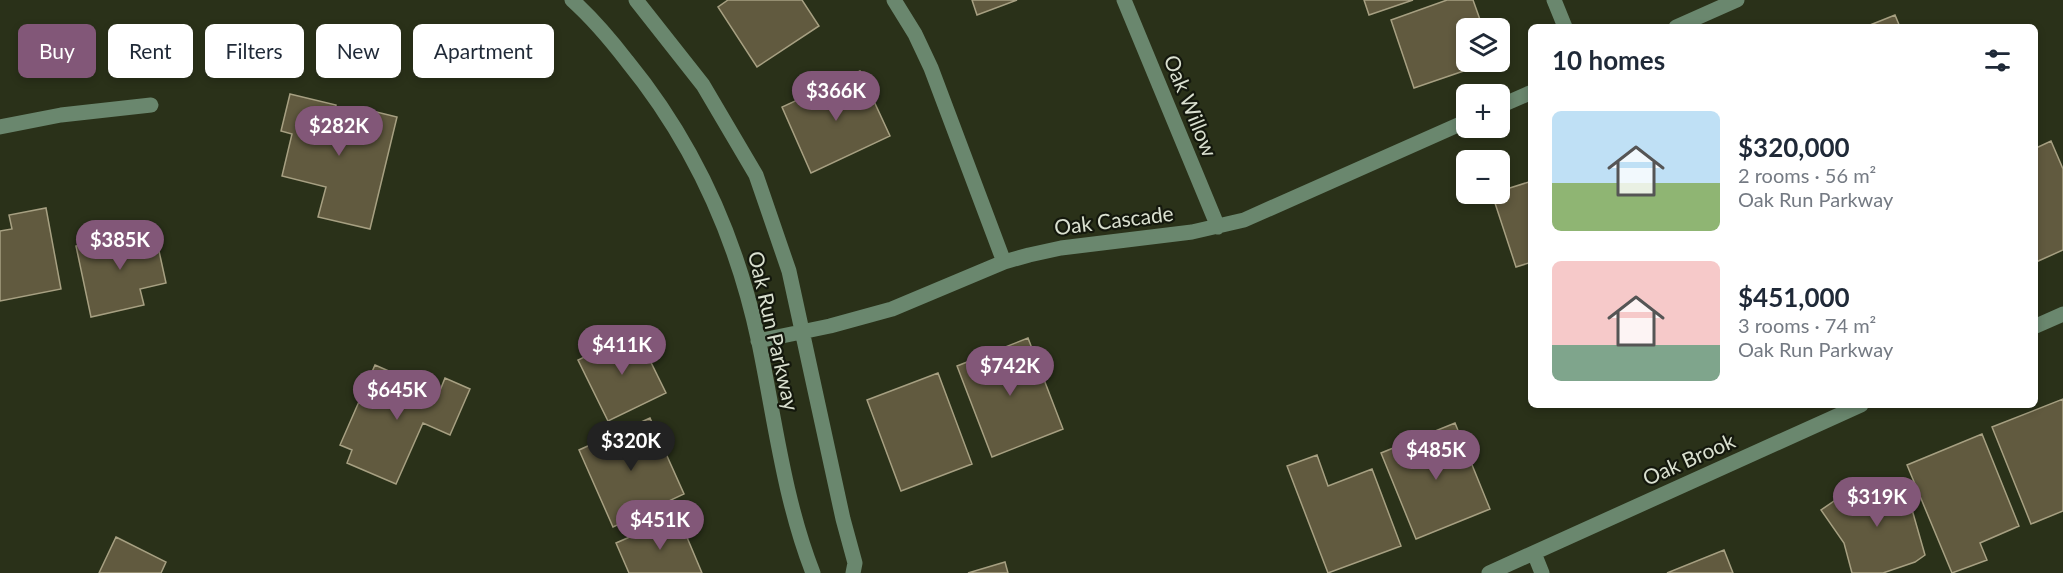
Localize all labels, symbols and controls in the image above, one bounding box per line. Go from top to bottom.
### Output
map controls [1456,18,1510,204]
button: layers [1456,18,1510,72]
chip: Buy [18,24,96,78]
chip: Rent [108,24,193,78]
chip: Filters [205,24,304,78]
chip: New [316,24,401,78]
chip: Apartment [413,24,554,78]
text: 10 homes [1552,44,1665,76]
icon: filters [1981,44,2014,77]
street label: Oak Willow [1160,51,1223,160]
pin: $366K [794,71,878,122]
text: $366K [806,78,866,102]
button: + [1456,84,1510,138]
pin: $282K [297,106,381,157]
text: $282K [309,113,369,137]
text: $320,000 [1738,131,1850,163]
icon: home [1600,135,1672,207]
button: − [1456,150,1510,204]
text: 2 rooms · 56 m² [1738,163,1876,187]
text: Oak Run Parkway [1738,187,1893,211]
street label: Oak Cascade [1053,200,1175,239]
pin: $385K [78,220,162,271]
text: $385K [90,227,150,251]
street label: Oak Run Parkway [744,248,805,413]
text: $451,000 [1738,281,1850,313]
icon: home [1600,285,1672,357]
text: 3 rooms · 74 m² [1738,313,1876,337]
pin: $411K [580,325,664,376]
text: $411K [592,332,652,356]
text: Oak Run Parkway [1738,337,1893,361]
pin: $742K [968,346,1052,397]
text: $742K [980,353,1040,377]
pin: $645K [355,370,439,421]
text: $645K [367,377,427,401]
pin: $320K [589,421,673,472]
street label: Oak Brook [1639,427,1739,490]
text: $320K [601,428,661,452]
pin: $485K [1394,430,1478,481]
text: $485K [1406,437,1466,461]
pin: $319K [1835,477,1919,528]
text: $319K [1847,484,1907,508]
pin: $451K [618,500,702,551]
text: $451K [630,507,690,531]

